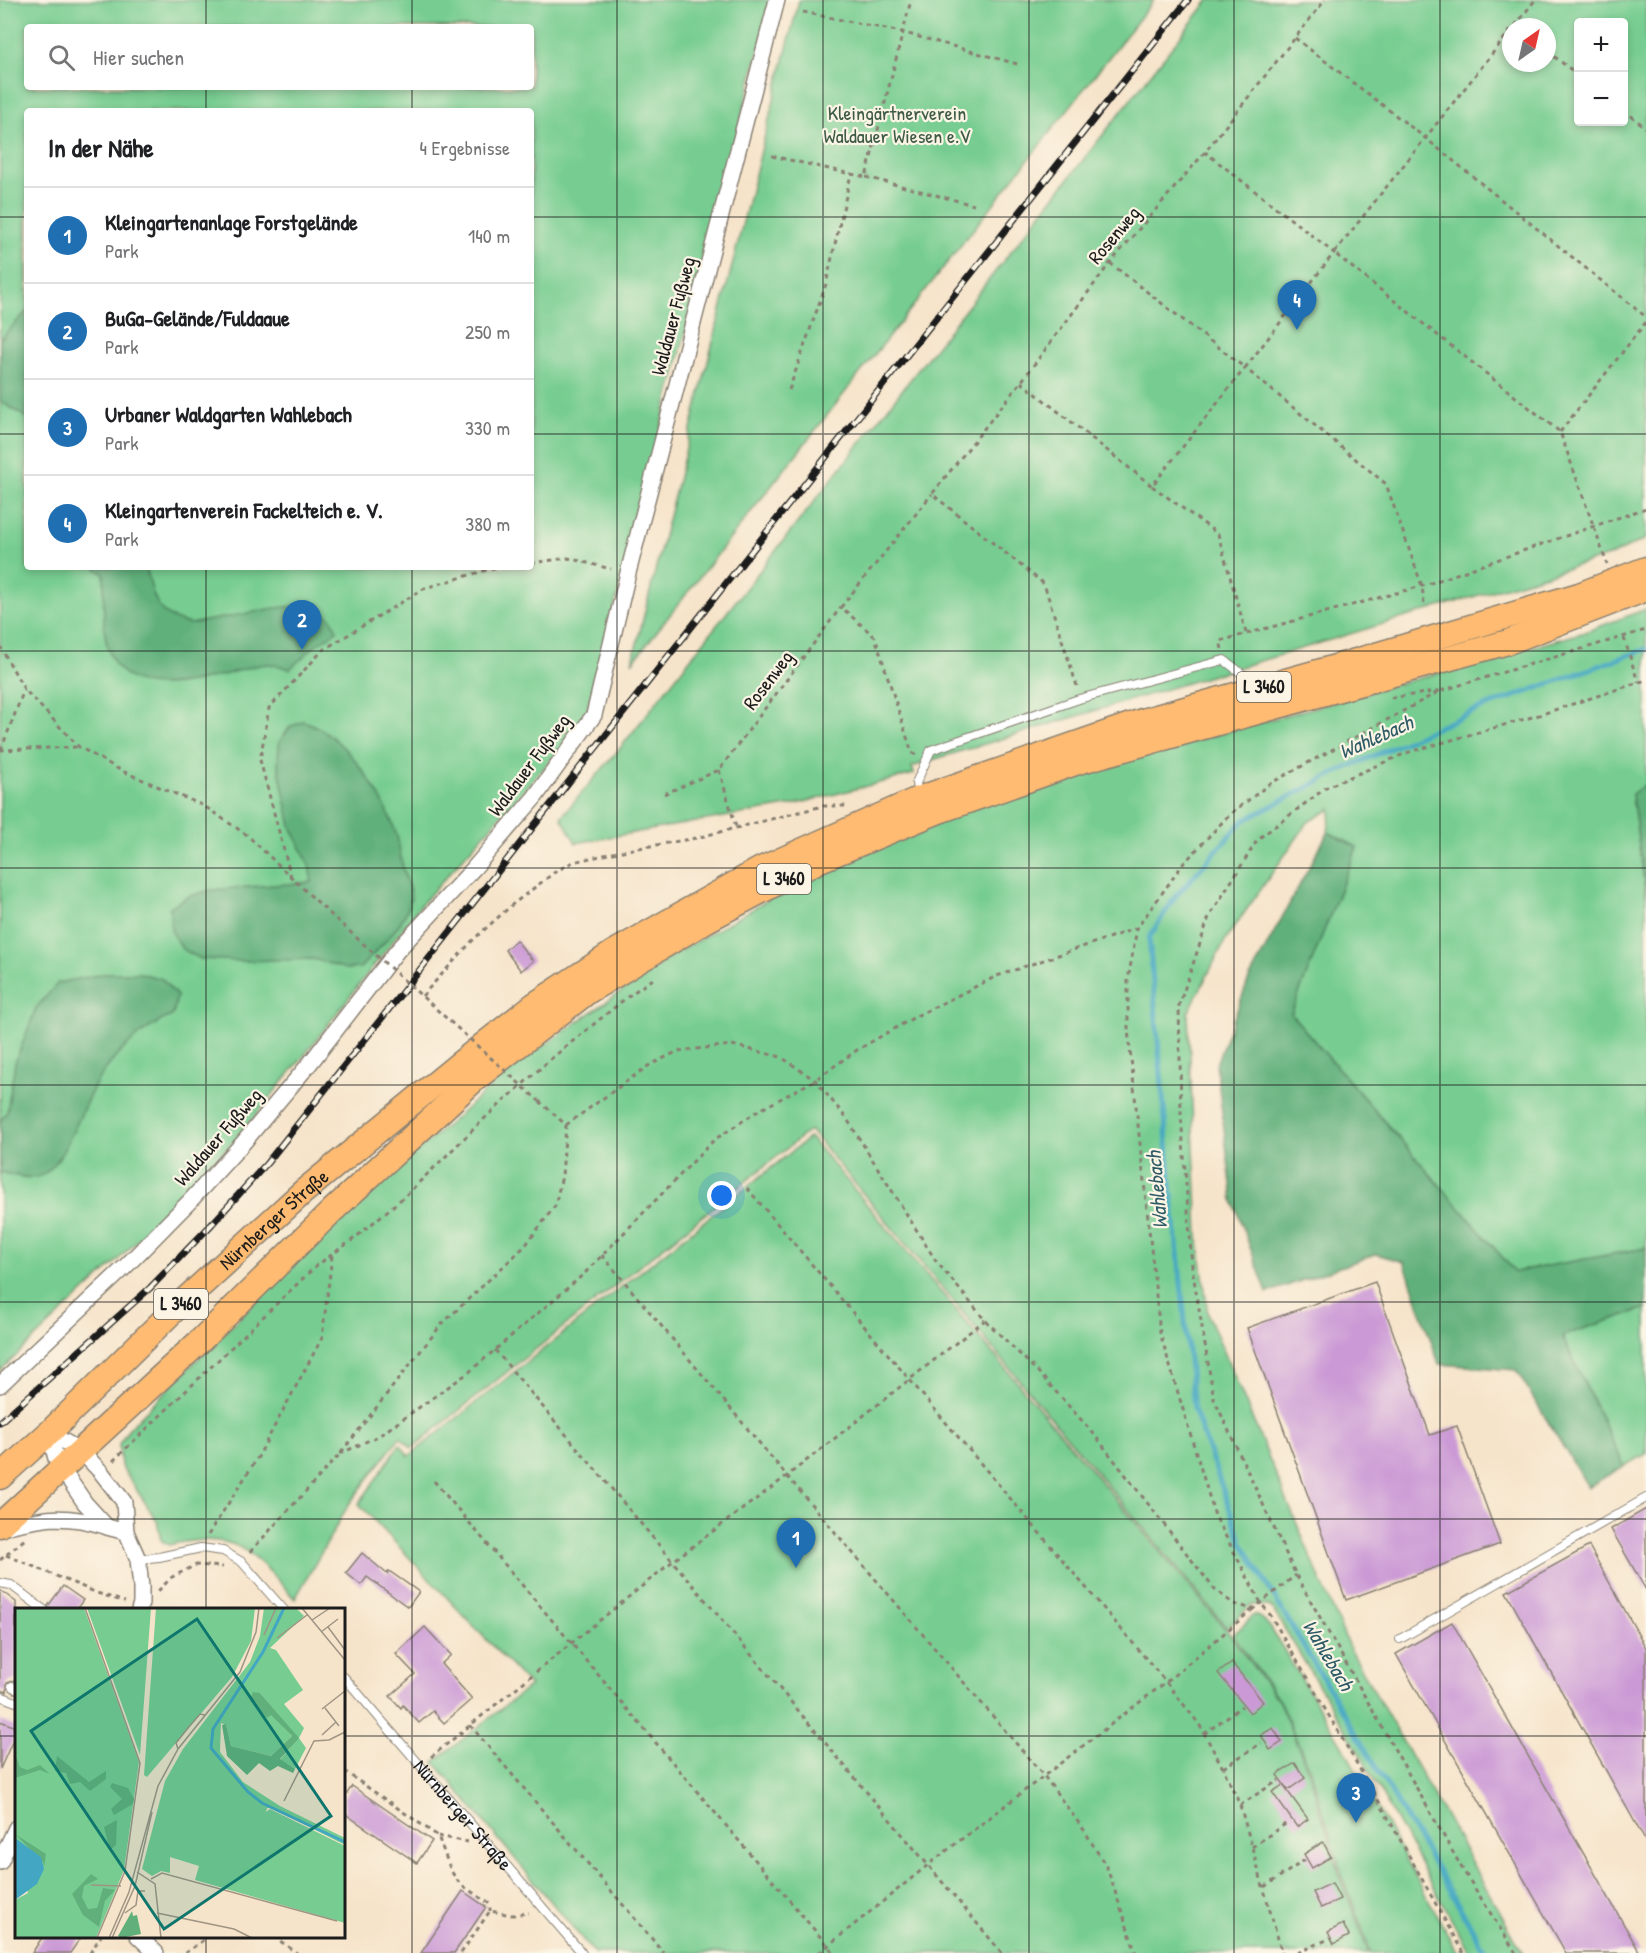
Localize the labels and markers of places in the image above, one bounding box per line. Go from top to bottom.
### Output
pin: 4 [1278,280,1316,330]
pin: 2 [282,600,322,650]
pin: 1 [776,1518,816,1568]
pin: 3 [1336,1774,1376,1823]

